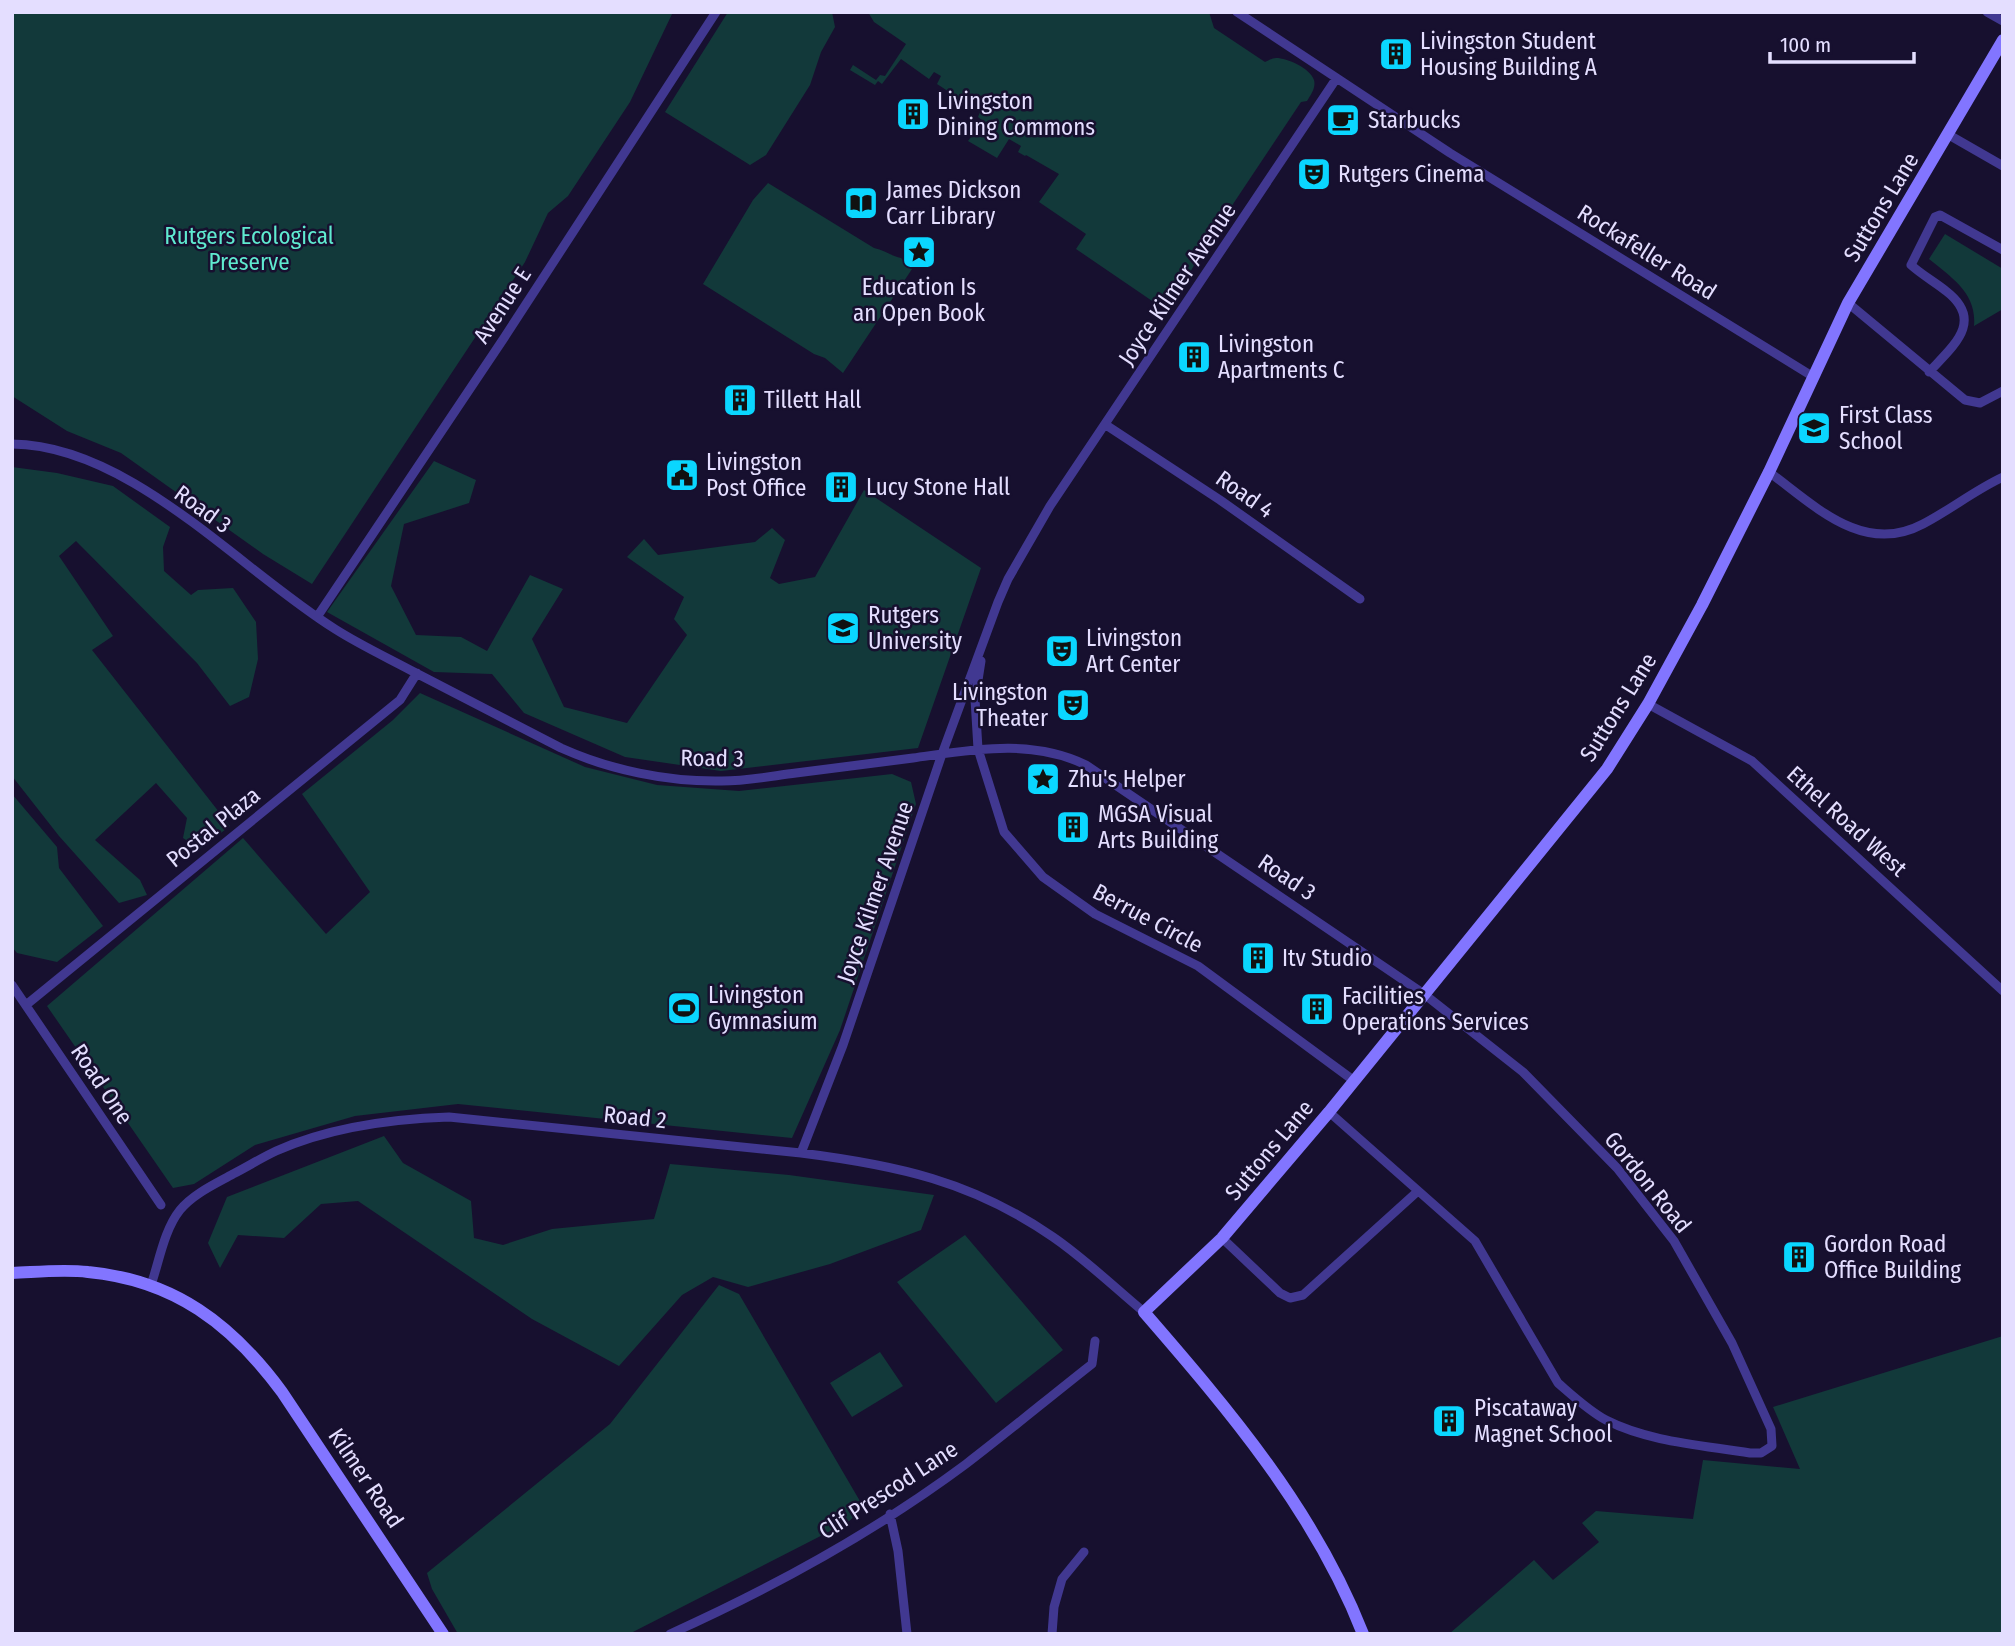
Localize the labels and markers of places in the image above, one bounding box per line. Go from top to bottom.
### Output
place label: Livingston Student Housing Building A [1420,27,1597,81]
building icon: Livingston Student Housing Building A [1377,35,1415,73]
place label: Livingston Dining Commons [937,87,1095,141]
building icon: Livingston Dining Commons [894,95,932,133]
cafe icon: Starbucks [1324,101,1362,139]
place label: Starbucks [1368,106,1461,134]
theatre icon: Rutgers Cinema [1295,155,1333,193]
place label: Rutgers Cinema [1338,160,1484,188]
place label: James Dickson Carr Library [886,176,1021,230]
library icon: James Dickson Carr Library [842,184,880,222]
place icon: Education Is an Open Book [900,233,938,271]
place label: Education Is an Open Book [853,273,985,327]
place label: Livingston Apartments C [1218,330,1345,384]
building icon: Livingston Apartments C [1175,338,1213,376]
building icon: Tillett Hall [721,381,759,419]
place label: Tillett Hall [764,386,861,414]
place label: First Class School [1839,401,1933,455]
school or university icon: First Class School [1795,409,1833,447]
place label: Livingston Post Office [706,448,806,502]
public building icon: Livingston Post Office [663,456,701,494]
building icon: Lucy Stone Hall [822,468,860,506]
place label: Lucy Stone Hall [866,473,1010,501]
place label: Rutgers University [868,601,963,655]
school or university icon: Rutgers University [824,609,862,647]
place label: Livingston Art Center [1086,624,1182,678]
theatre icon: Livingston Art Center [1043,632,1081,670]
place label: Livingston Theater [952,678,1048,732]
theatre icon: Livingston Theater [1054,686,1092,724]
place icon: Zhu's Helper [1024,760,1062,798]
place label: Zhu's Helper [1068,765,1186,793]
place label: MGSA Visual Arts Building [1098,800,1218,854]
building icon: MGSA Visual Arts Building [1054,808,1092,846]
building icon: Itv Studio [1239,939,1277,977]
place label: Itv Studio [1282,944,1372,972]
place label: Livingston Gymnasium [708,981,818,1035]
place label: Facilities Operations Services [1342,982,1529,1036]
sports icon: Livingston Gymnasium [665,989,703,1027]
building icon: Facilities Operations Services [1298,990,1336,1028]
place label: Gordon Road Office Building [1824,1230,1961,1284]
building icon: Gordon Road Office Building [1780,1238,1818,1276]
place label: Piscataway Magnet School [1474,1394,1612,1448]
building icon: Piscataway Magnet School [1430,1402,1468,1440]

